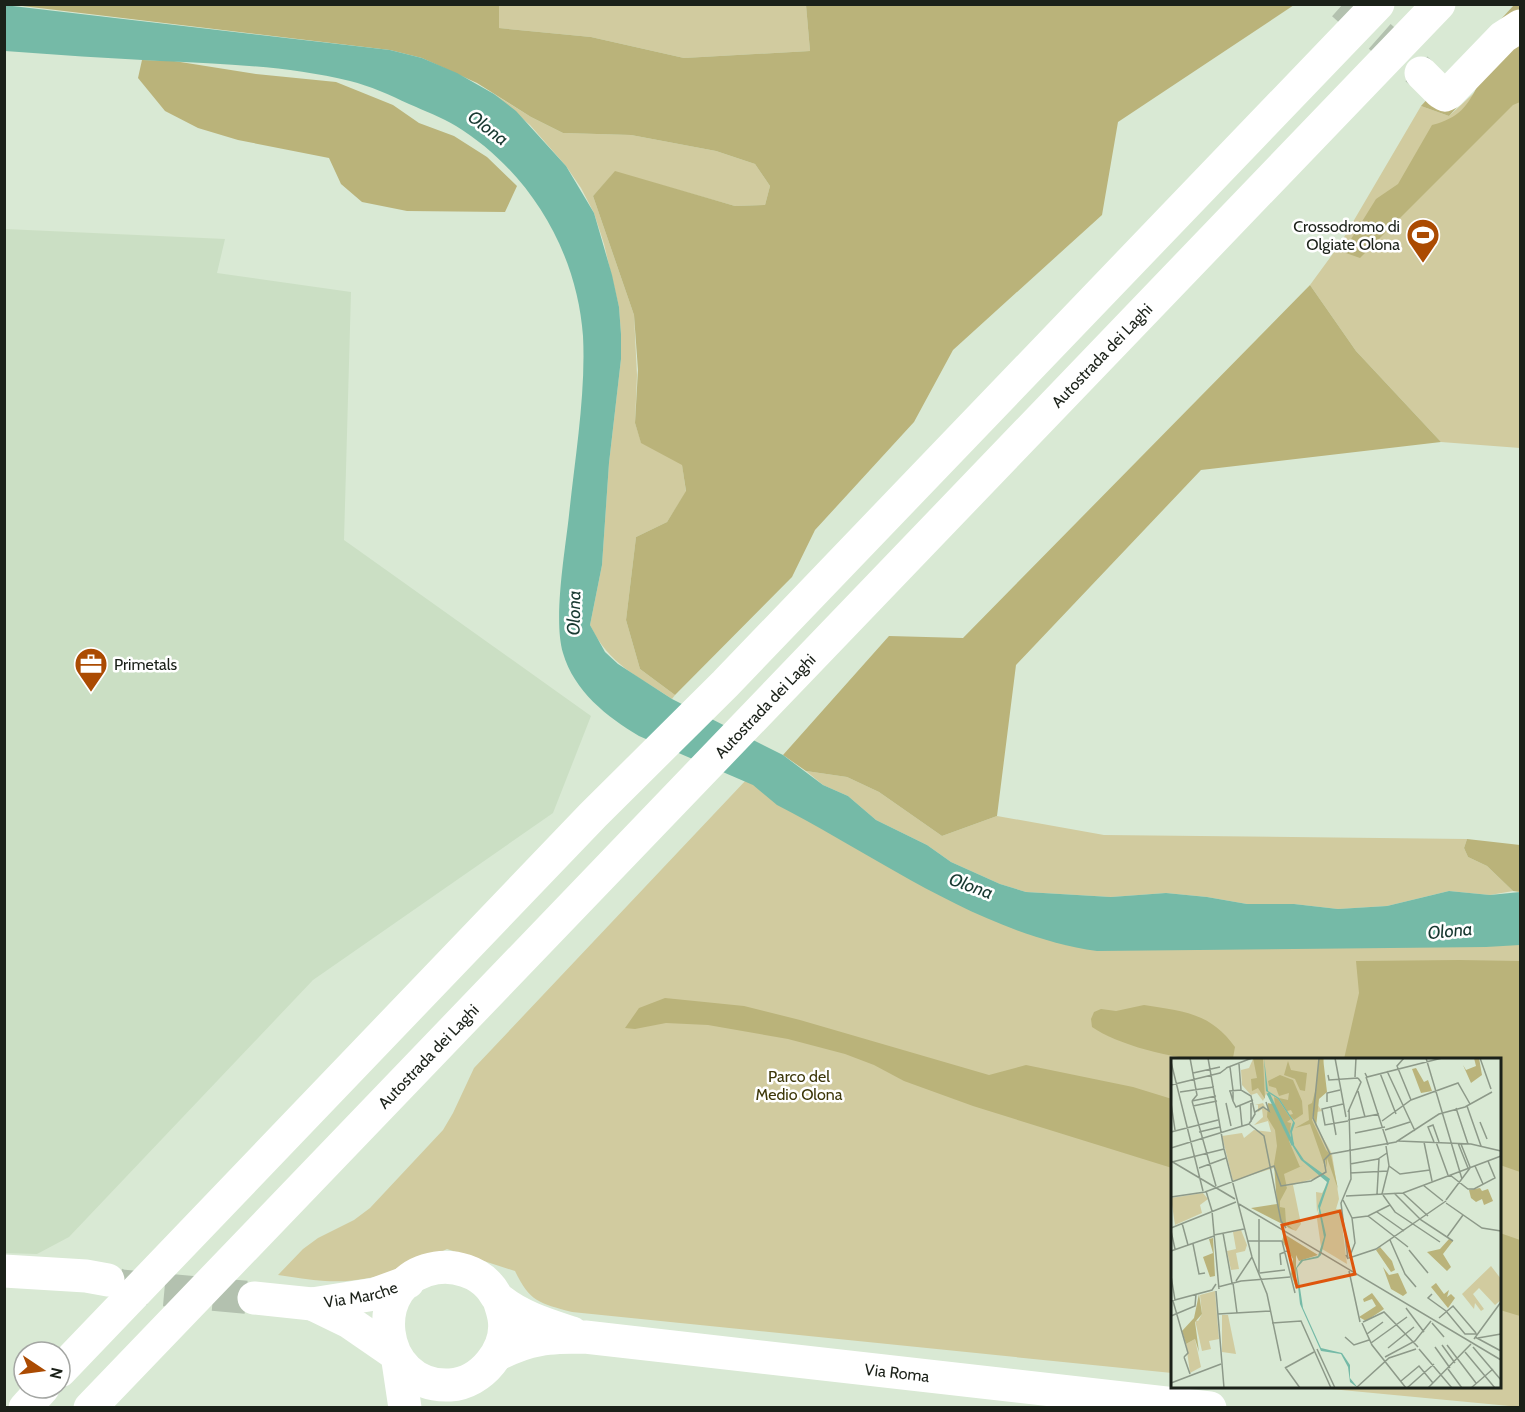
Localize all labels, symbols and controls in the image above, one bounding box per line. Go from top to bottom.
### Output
water label: Olona [463,106,513,150]
place label: Crossodromo di Olgiate Olona [1293,217,1400,254]
sports icon: Crossodromo di Olgiate Olona [1405,217,1441,264]
street label: Autostrada dei Laghi [1047,299,1156,411]
water label: Olona [563,590,585,636]
office icon: Primetals [73,646,109,693]
street label: Autostrada dei Laghi [711,650,819,762]
place label: Primetals [114,655,178,674]
water label: Olona [946,868,996,904]
water label: Olona [1426,918,1474,944]
street label: Autostrada dei Laghi [374,1000,482,1112]
inset map [1171,1058,1501,1388]
park label: Parco del Medio Olona [755,1067,843,1104]
street label: Via Marche [323,1277,400,1311]
north arrow [12,1340,72,1400]
street label: Via Roma [864,1359,931,1386]
text: N [46,1366,67,1381]

